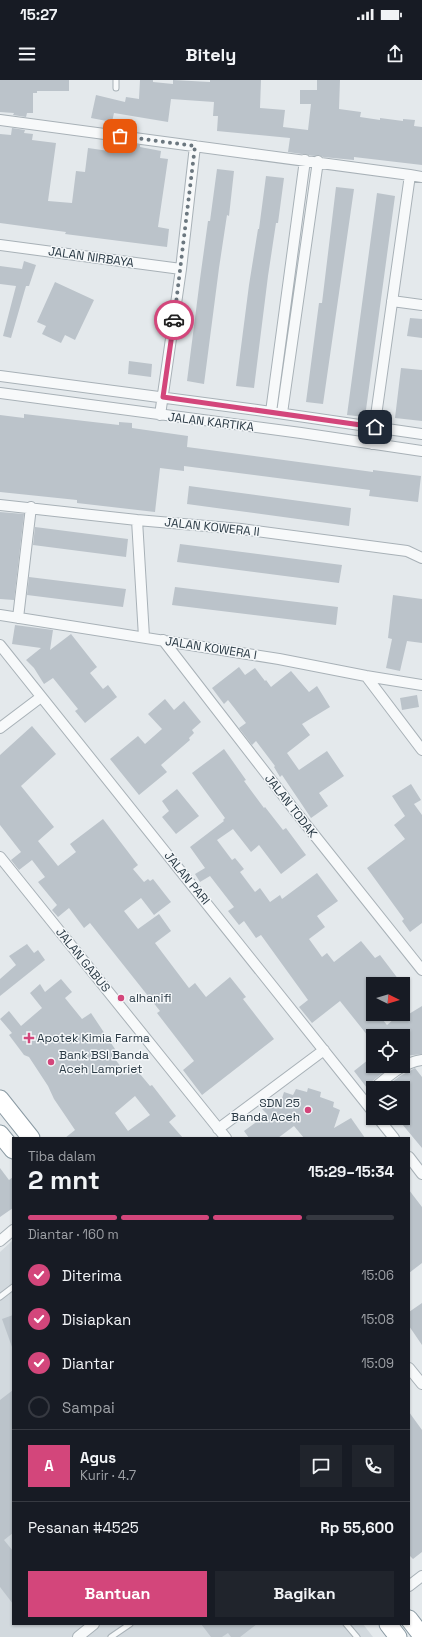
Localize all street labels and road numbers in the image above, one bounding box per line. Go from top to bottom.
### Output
street label: JALAN NIRBAYA [47,243,135,271]
street label: JALAN KARTIKA [167,409,255,435]
street label: JALAN KOWERA II [164,514,260,540]
street label: JALAN KOWERA I [164,633,258,663]
street label: JALAN TODAK [261,771,321,842]
street label: JALAN PARI [161,848,213,908]
street label: JALAN GABUS [52,925,114,995]

